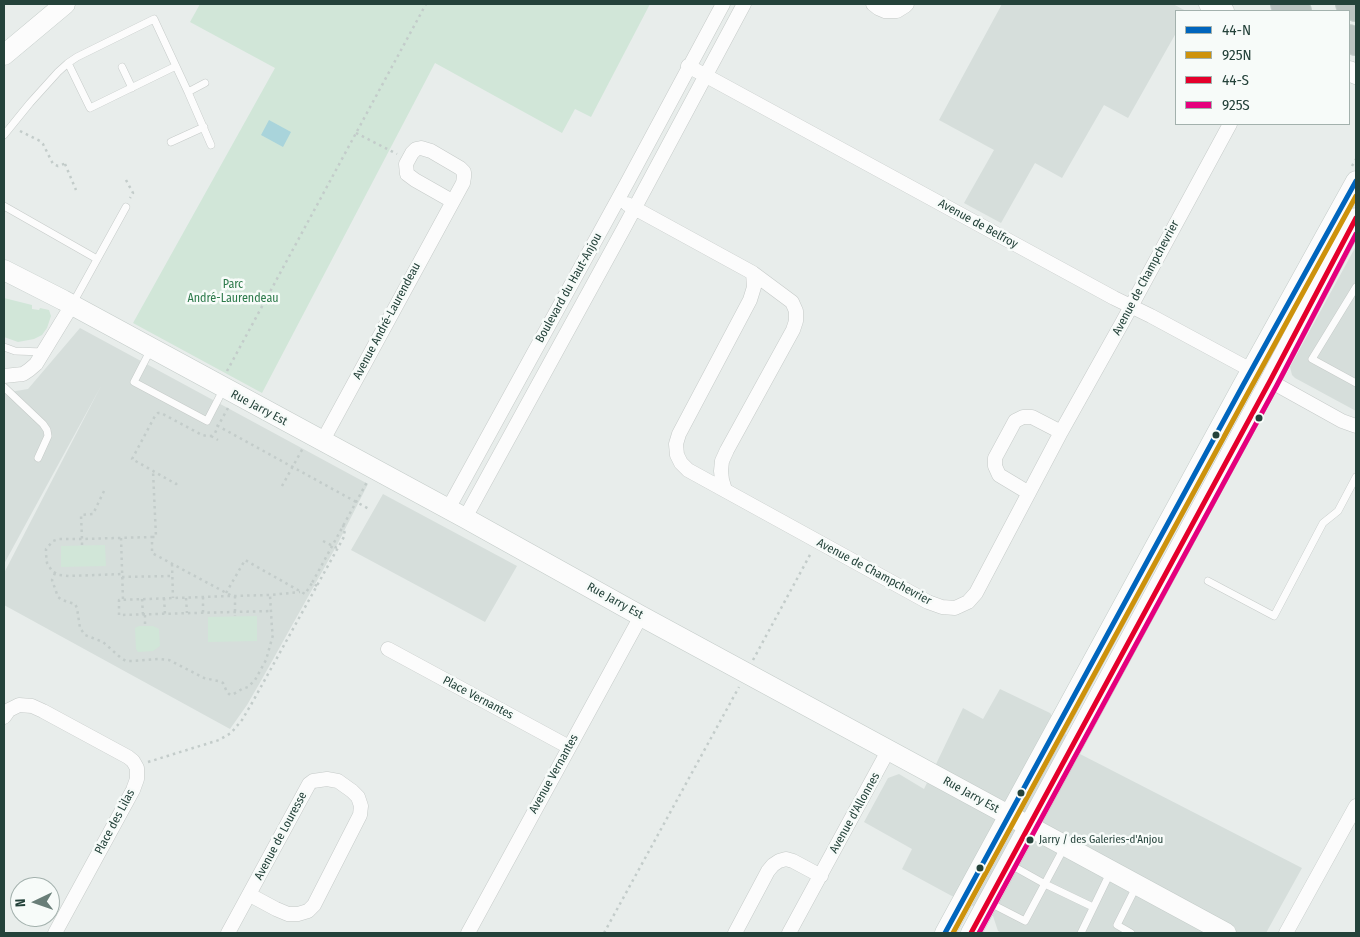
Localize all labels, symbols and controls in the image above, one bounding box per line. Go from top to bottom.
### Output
legend [1175,10,1350,125]
text: 44-N [1222,21,1251,39]
text: 925N [1222,46,1252,64]
text: 44-S [1222,71,1249,89]
text: 925S [1222,96,1250,114]
street label: Avenue de Belfroy [936,196,1020,252]
street label: Avenue de Champchevrier [1110,218,1182,338]
street label: Boulevard du Haut-Anjou [533,231,605,345]
street label: Avenue André-Laurendeau [350,260,424,382]
park label: Parc André-Laurendeau [187,278,279,306]
street label: Rue Jarry Est [228,387,290,429]
unlabelled marker [1254,413,1264,423]
unlabelled marker [1211,430,1221,440]
street label: Avenue de Champchevrier [814,536,934,608]
street label: Rue Jarry Est [584,580,646,622]
street label: Place Vernantes [440,673,516,723]
street label: Avenue Vernantes [526,732,582,816]
street label: Avenue d'Allonnes [827,770,883,856]
street label: Rue Jarry Est [940,774,1002,816]
street label: Place des Lilas [92,787,138,857]
unlabelled marker [1016,788,1026,798]
street label: Avenue de Louresse [252,790,310,882]
place label: Jarry / des Galeries-d'Anjou [1039,833,1163,847]
marker: Jarry / des Galeries-d'Anjou [1025,835,1035,845]
unlabelled marker [975,863,985,873]
north arrow [10,877,60,927]
text: N [12,898,29,907]

